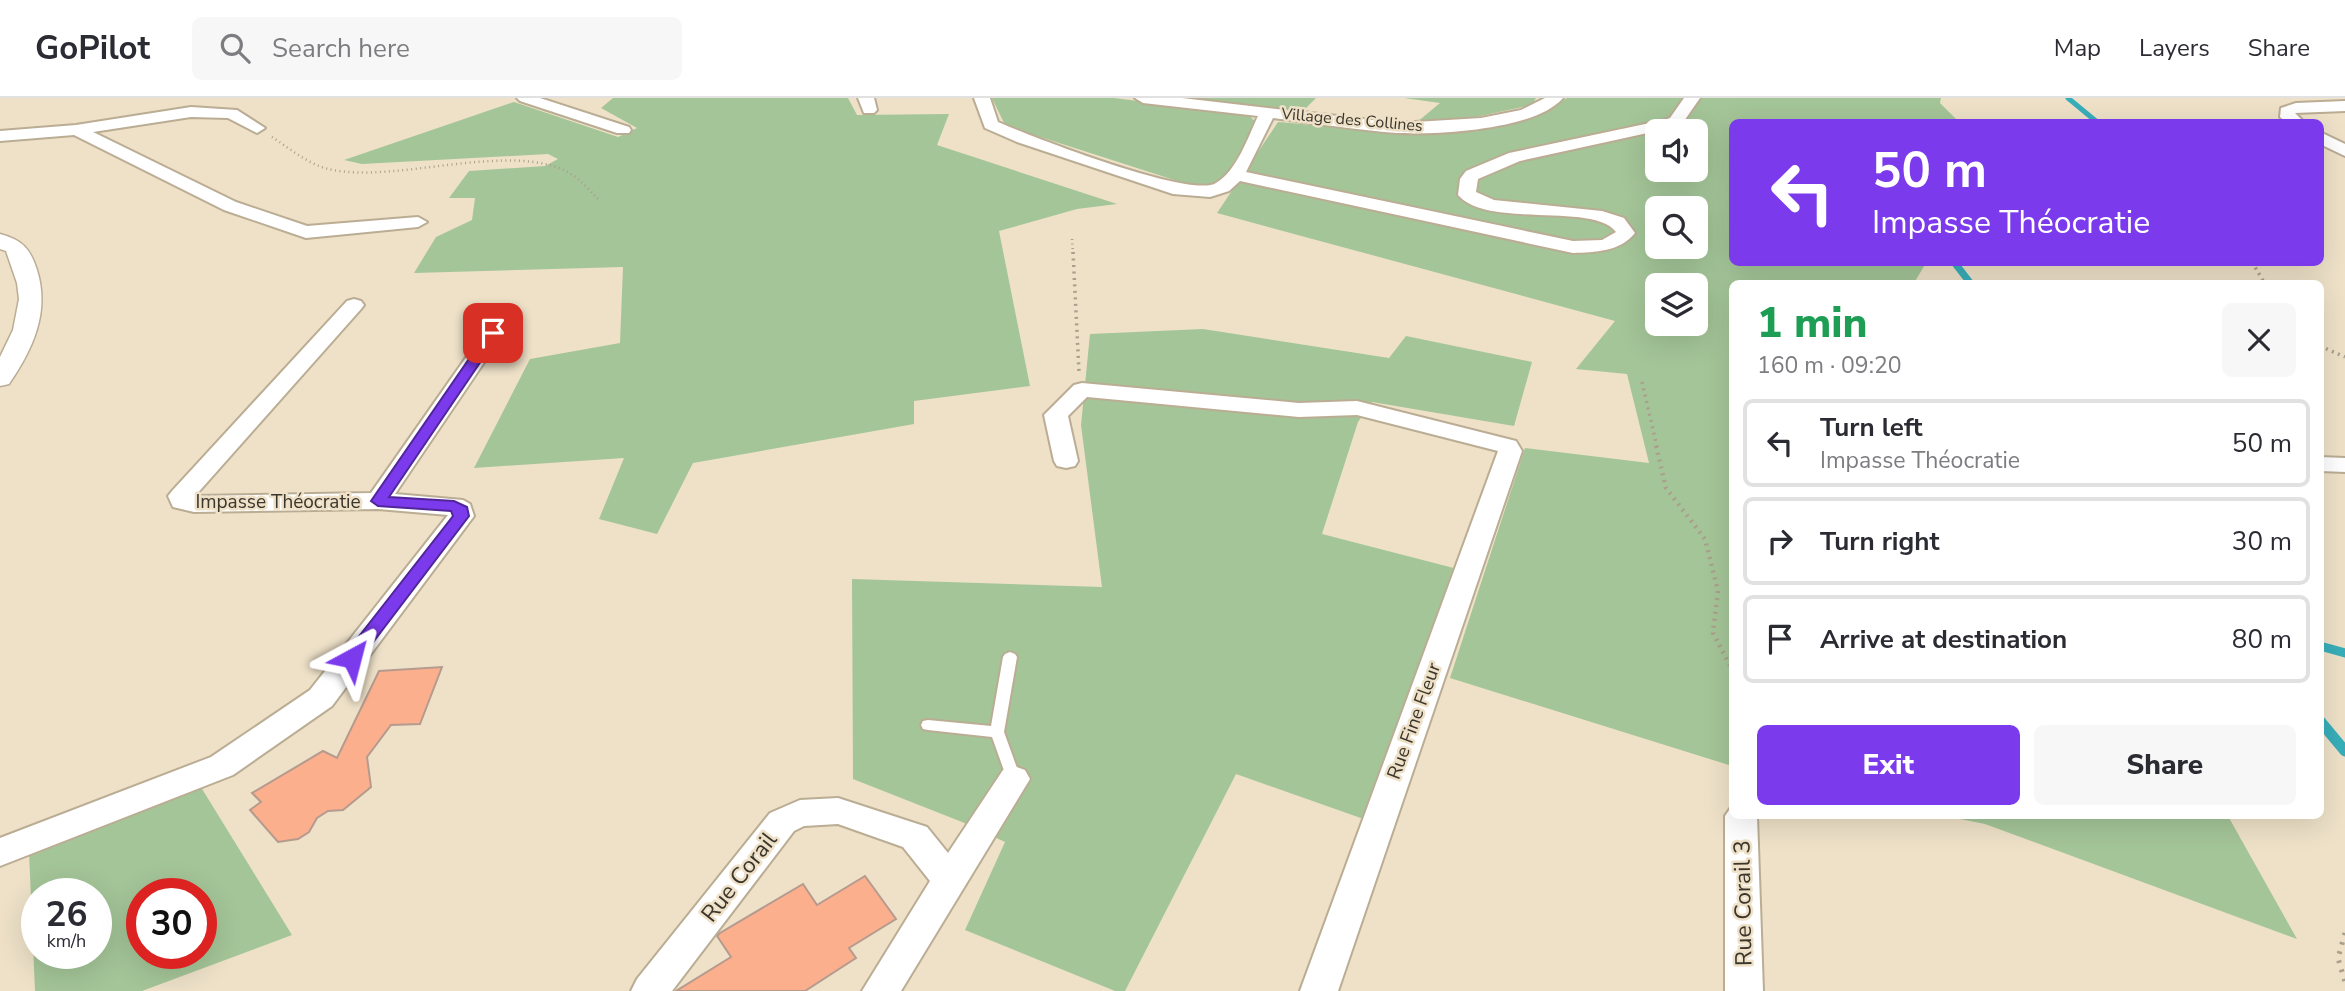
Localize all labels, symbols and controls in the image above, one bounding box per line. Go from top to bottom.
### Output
search box [192,17,682,80]
text: GoPilot [35,26,150,71]
icon: search [216,29,254,67]
text: Search here [272,31,410,66]
text: Map [2054,32,2101,64]
text: Layers [2139,32,2210,64]
text: Share [2248,32,2310,64]
street label: Village des Collines [1279,103,1424,137]
map controls [1645,119,1708,336]
button: sound [1645,119,1708,182]
text: 50 m [1872,137,1987,204]
icon: left [1757,147,1848,238]
button: search [1645,196,1708,259]
text: Impasse Théocratie [1872,201,2150,244]
button: layers [1645,273,1708,336]
text: 1 min [1757,295,1867,352]
pin [463,303,523,363]
button: close [2222,303,2296,377]
icon: arrive [474,314,512,352]
text: 160 m · 09:20 [1757,350,1902,381]
text: Turn left [1820,410,1923,445]
icon: left [1761,424,1799,462]
text: 50 m [2232,426,2292,461]
text: Impasse Théocratie [1820,445,2020,476]
street label: Impasse Théocratie [195,489,361,515]
icon: right [1761,522,1799,560]
text: Turn right [1820,524,1939,559]
text: 30 m [2232,524,2292,559]
icon: arrive [1761,620,1799,658]
position arrow [315,621,389,695]
text: Arrive at destination [1820,622,2067,657]
text: 80 m [2232,622,2292,657]
street label: Rue Fine Fleur [1381,659,1447,783]
button: Exit [1757,725,2020,805]
button: Share [2034,725,2296,805]
street label: Rue Corail [694,825,784,928]
street label: Rue Corail 3 [1726,840,1760,966]
speed limit sign: 30 [126,878,217,969]
text: 26 [45,891,88,938]
text: km/h [47,929,86,953]

